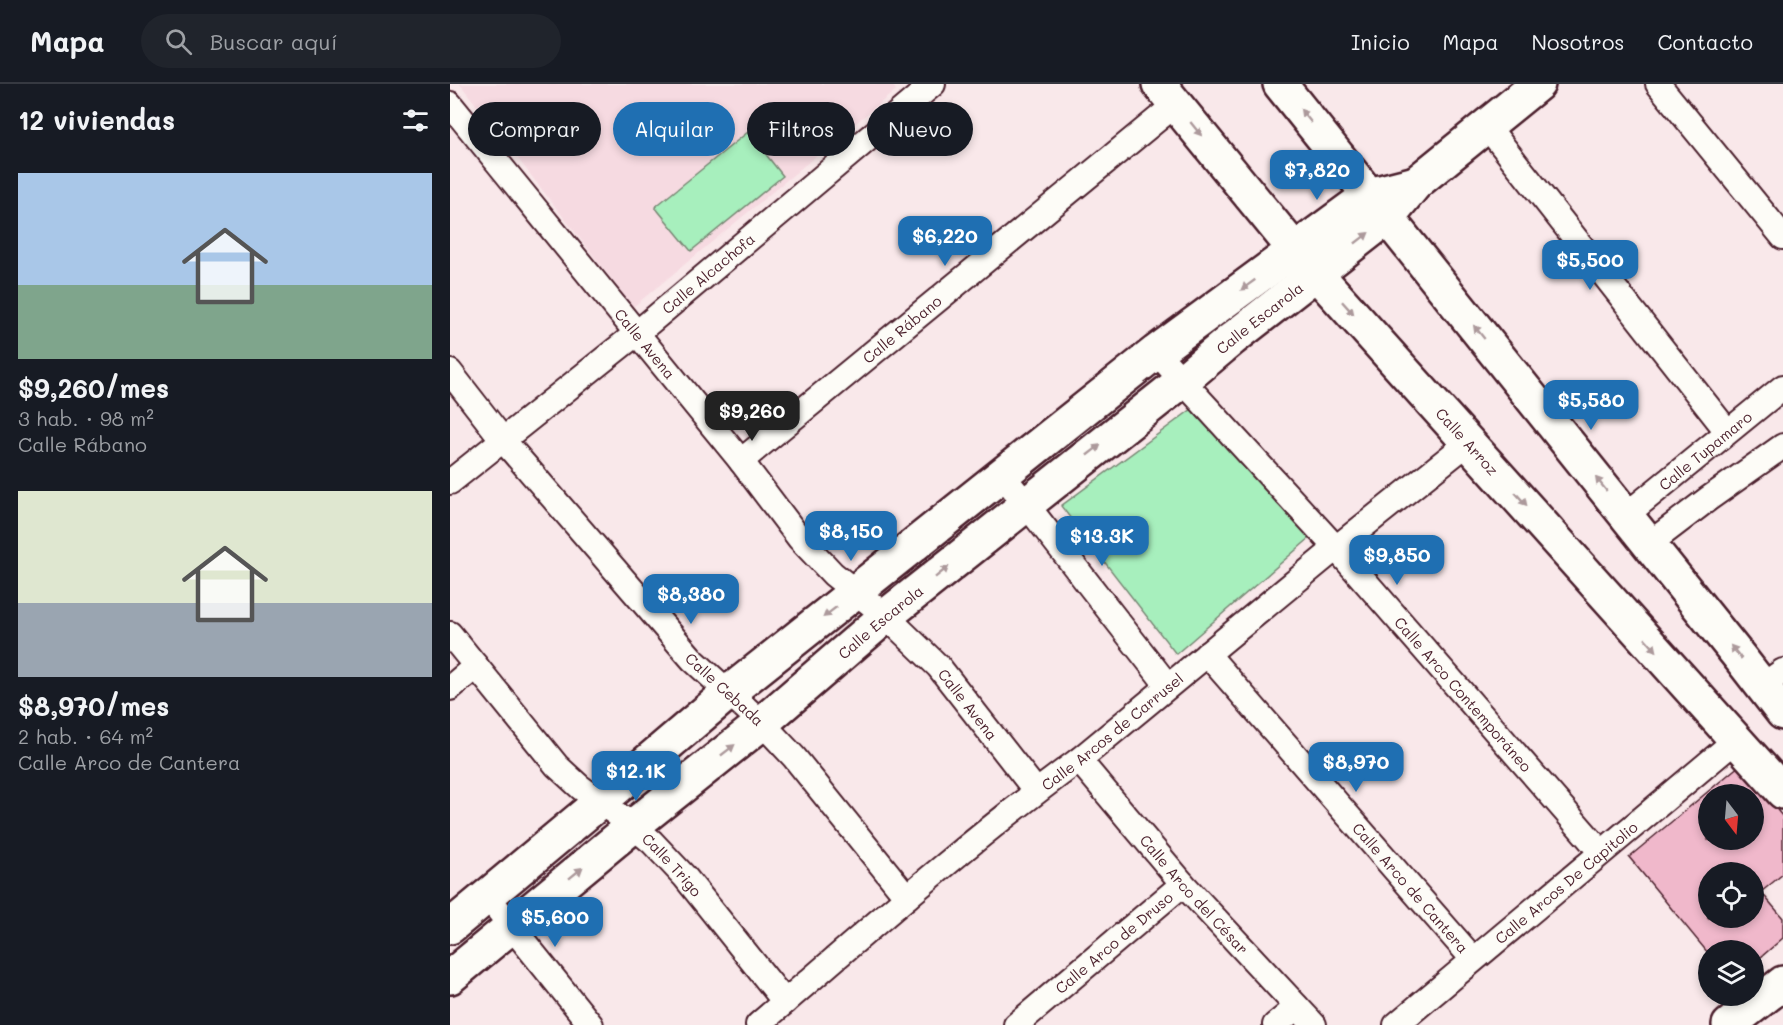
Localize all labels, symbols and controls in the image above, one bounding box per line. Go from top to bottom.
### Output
search box [141,14,561,68]
text: Mapa [30,23,105,59]
icon: search [162,25,195,58]
text: Buscar aquí [210,27,338,56]
text: Inicio [1351,28,1410,55]
text: Mapa [1443,28,1498,55]
text: Nosotros [1531,28,1625,55]
text: Contacto [1658,28,1753,55]
chip: Comprar [468,102,601,156]
chip: Alquilar [613,102,735,156]
chip: Filtros [747,102,855,156]
chip: Nuevo [867,102,973,156]
text: 12 viviendas [18,103,175,137]
icon: filters [399,104,432,137]
one-way arrow [1300,109,1313,124]
one-way arrow [1189,121,1202,136]
pin: $7,820 [1268,150,1366,201]
text: $7,820 [1284,156,1350,182]
icon: home [171,212,279,320]
pin: $6,220 [896,216,994,267]
text: $6,220 [912,222,978,248]
street label: Calle Alcachofa [657,228,759,318]
one-way arrow [1355,232,1370,244]
pin: $5,500 [1541,240,1639,291]
text: $5,500 [1556,246,1624,272]
street label: Calle Escarola [1212,277,1307,358]
one-way arrow [1240,278,1255,290]
street label: Calle Rábano [858,291,946,367]
one-way arrow [1341,300,1354,315]
street label: Calle Avena [610,304,680,383]
one-way arrow [1472,324,1485,340]
text: $9,260/mes [18,371,169,405]
pin: $5,580 [1542,380,1640,431]
text: $5,580 [1557,386,1625,412]
pin: $9,260 [703,391,801,442]
text: $9,260 [719,397,785,423]
street label: Calle Arroz [1432,403,1503,479]
text: 3 hab. · 98 m² [18,405,154,431]
street label: Calle Tupamaro [1654,407,1756,495]
text: Calle Rábano [18,431,147,457]
one-way arrow [1087,445,1102,457]
one-way arrow [1594,476,1607,492]
one-way arrow [1514,492,1528,507]
pin: $8,150 [802,511,900,562]
pin: $13.3K [1053,516,1151,567]
text: $8,150 [819,517,883,543]
text: $13.3K [1070,522,1134,548]
icon: home [171,530,279,638]
pin: $9,850 [1348,535,1446,586]
text: $9,850 [1363,541,1431,567]
one-way arrow [934,565,950,578]
pin: $8,380 [642,574,740,625]
text: $8,380 [657,580,725,606]
street label: Calle Escarola [833,580,927,663]
one-way arrow [822,606,838,619]
street label: Calle Arco Contemporáneo [1390,612,1537,776]
one-way arrow [1644,637,1657,652]
one-way arrow [1731,645,1743,660]
street label: Calle Cebada [681,648,768,730]
street label: Calle Avena [934,664,1002,744]
street label: Calle Arcos de Carrusel [1037,668,1187,795]
text: $8,970/mes [18,689,169,723]
text: 2 hab. · 64 m² [18,723,153,749]
pin: $8,970 [1307,742,1405,793]
one-way arrow [720,745,735,757]
text: $8,970 [1323,748,1389,774]
text: Calle Arco de Cantera [18,749,240,775]
pin: $12.1K [587,751,685,802]
text: $12.1K [606,757,666,783]
north arrow [1698,784,1764,850]
map controls [1698,784,1764,1006]
street label: Calle Arcos De Capitolio [1490,817,1642,948]
street label: Calle Arco de Cantera [1348,818,1473,957]
street label: Calle Trigo [638,828,707,901]
street label: Calle Arco del César [1136,830,1253,958]
button: locate [1698,862,1764,928]
one-way arrow [568,867,583,880]
street label: Calle Arco de Druso [1051,887,1177,998]
pin: $5,600 [506,897,604,948]
text: $5,600 [521,903,589,929]
button: layers [1698,940,1764,1006]

